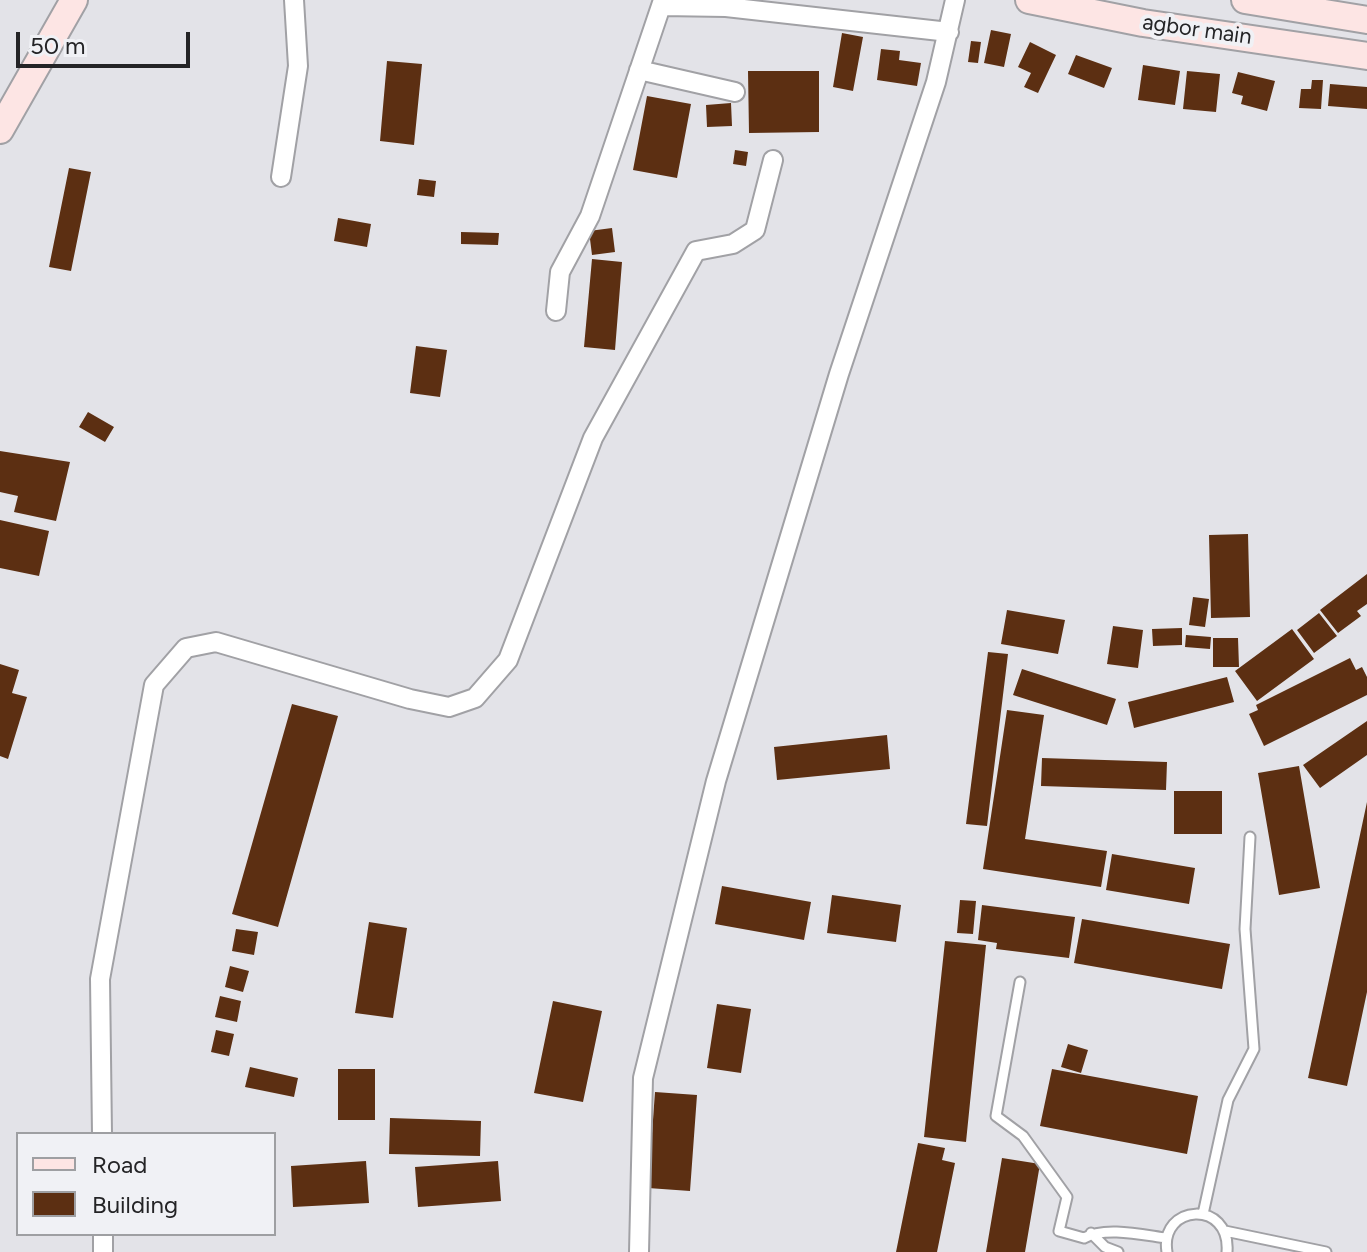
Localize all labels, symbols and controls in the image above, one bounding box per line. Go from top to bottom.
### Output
street label: agbor main [1141,9,1253,51]
scale bar [20,16,194,66]
text: 50 m [30,31,86,60]
legend [16,1132,276,1236]
text: Road [92,1150,147,1179]
text: Building [92,1190,178,1219]

